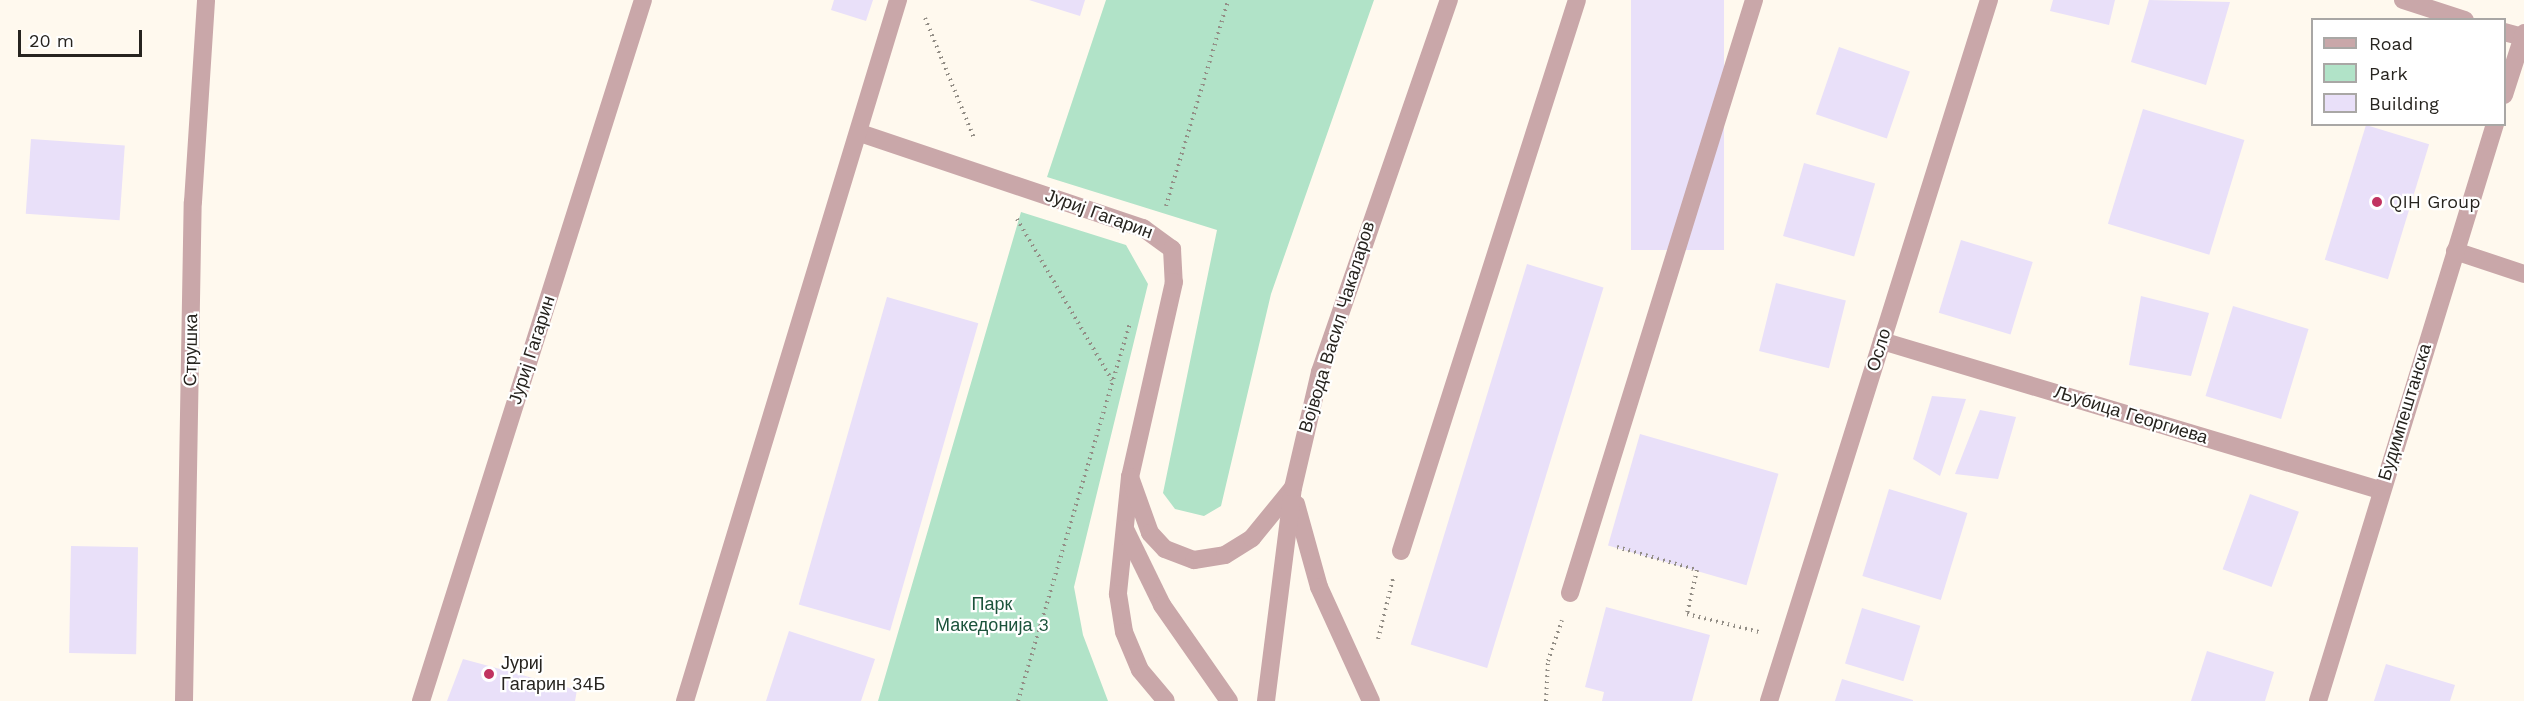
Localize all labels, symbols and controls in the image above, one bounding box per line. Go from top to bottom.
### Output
scale bar [21,18,146,56]
legend [2311,18,2506,126]
text: 20 m [29,30,74,51]
text: Road [2369,33,2413,54]
text: Park [2369,63,2408,84]
text: Building [2369,93,2439,114]
street label: Јуриј Гагарин [1042,185,1156,243]
place label: QIH Group [2389,191,2480,213]
marker: QIH Group [2370,195,2384,209]
street label: Војвода Васил Чакаларов [1295,219,1379,435]
street label: Јуриј Гагарин [504,293,560,407]
street label: Струшка [180,313,202,387]
street label: Осло [1862,326,1896,374]
street label: Будимпештанска [2374,341,2436,483]
street label: Љубица Георгиева [2052,381,2210,449]
park label: Парк Македонија 3 [935,594,1049,636]
place label: Јуриј Гагарин 34Б [501,653,605,696]
marker: Јуриј Гагарин 34Б [482,667,496,681]

